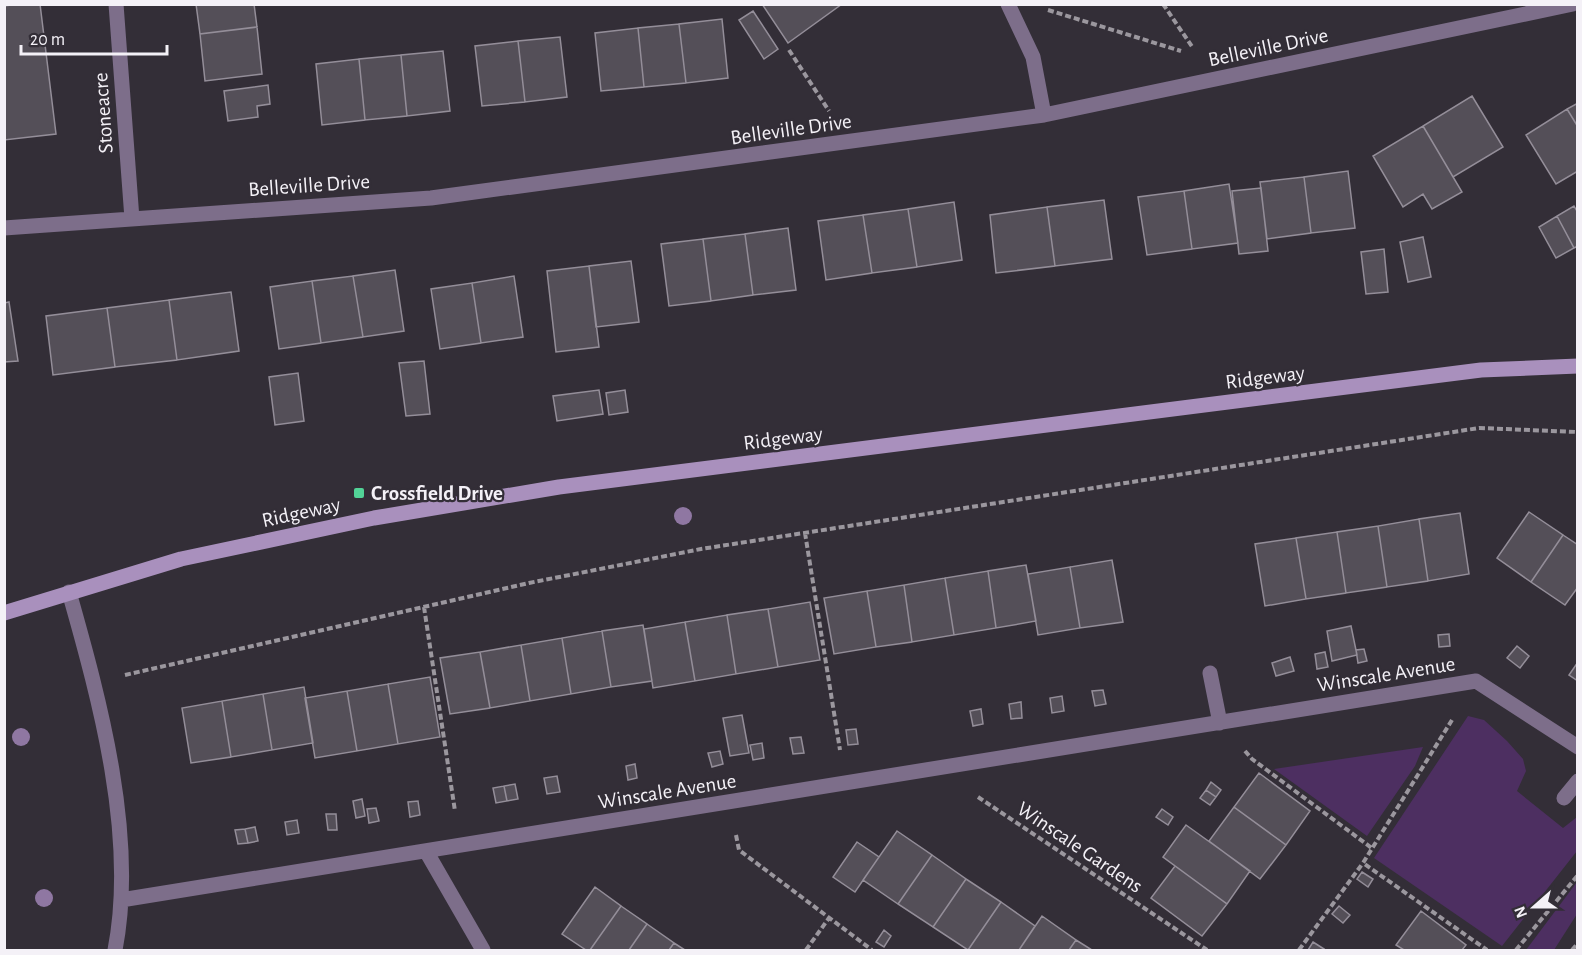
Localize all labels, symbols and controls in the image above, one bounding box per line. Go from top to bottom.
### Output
scale bar [21,18,166,56]
street label: Belleville Drive [1206,25,1330,70]
text: 20 m [30,31,65,49]
street label: Stoneacre [90,72,117,154]
street label: Belleville Drive [729,111,853,148]
street label: Belleville Drive [247,171,371,200]
street label: Ridgeway [1224,362,1306,393]
street label: Ridgeway [742,423,824,454]
place label: Crossfield Drive [371,483,503,504]
marker: Crossfield Drive [352,486,366,500]
street label: Ridgeway [260,494,342,531]
street label: Winscale Avenue [1316,653,1457,696]
street label: Winscale Avenue [597,770,738,813]
street label: Winscale Gardens [1013,798,1146,897]
north arrow [1504,877,1564,937]
text: N [1511,904,1530,920]

